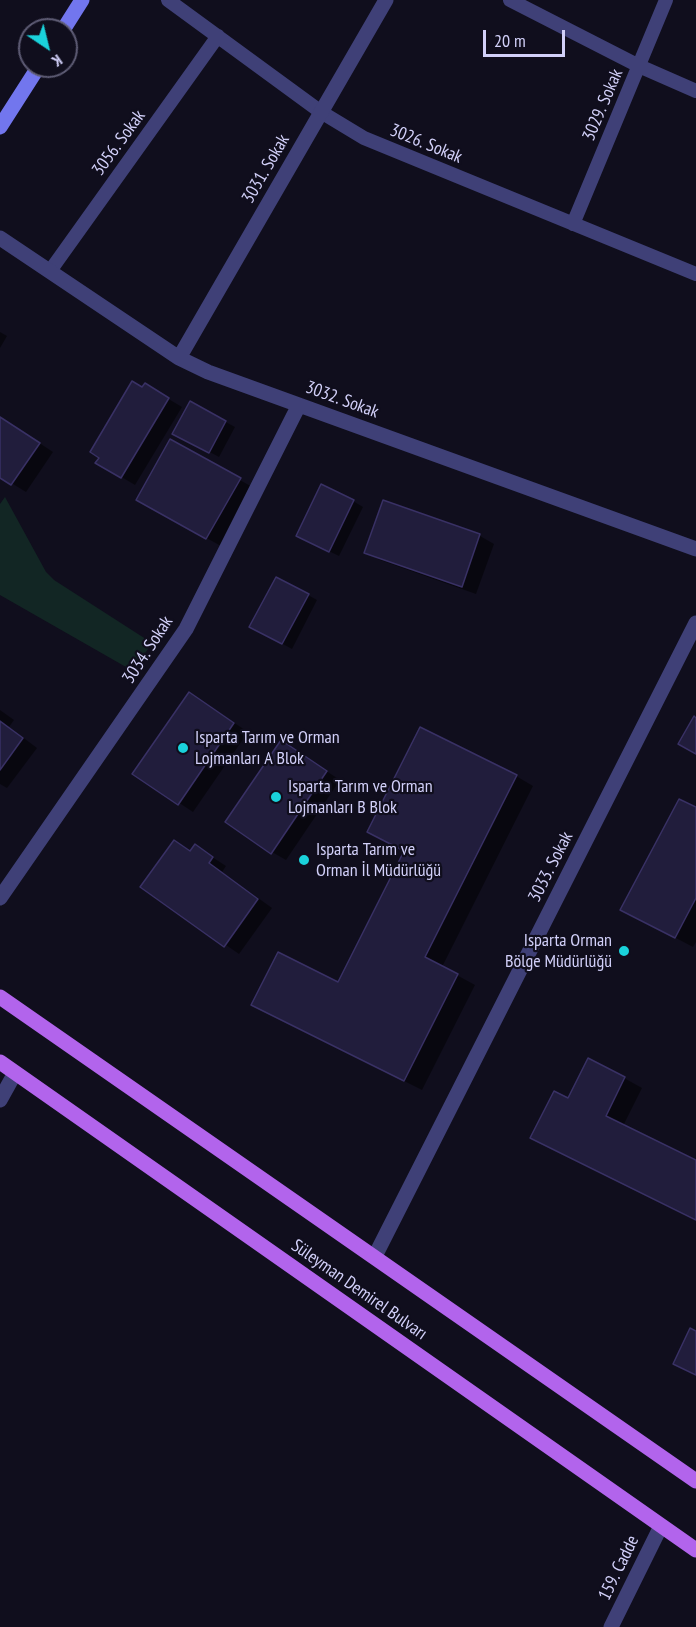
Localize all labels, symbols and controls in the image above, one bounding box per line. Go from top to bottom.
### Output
north arrow [18,18,78,78]
scale bar [486,18,568,56]
text: 20 m [494,29,526,52]
text: K [48,51,66,72]
street label: 3029. Sokak [578,66,628,144]
street label: 3056. Sokak [88,106,150,180]
street label: 3026. Sokak [387,120,465,168]
street label: 3031. Sokak [238,131,294,207]
street label: 3032. Sokak [303,377,381,423]
street label: 3034. Sokak [118,612,178,688]
place label: Isparta Tarım ve Orman Lojmanları A Blok [195,727,340,770]
marker: Isparta Tarım ve Orman Lojmanları A Blok [176,741,190,755]
place label: Isparta Tarım ve Orman Lojmanları B Blok [288,776,433,818]
marker: Isparta Tarım ve Orman Lojmanları B Blok [269,790,283,804]
street label: 3033. Sokak [524,828,578,906]
place label: Isparta Tarım ve Orman İl Müdürlüğü [316,839,441,882]
marker: Isparta Tarım ve Orman İl Müdürlüğü [297,853,311,867]
place label: Isparta Orman Bölge Müdürlüğü [505,930,612,972]
marker: Isparta Orman Bölge Müdürlüğü [617,944,631,958]
street label: Süleyman Demirel Bulvarı [287,1235,431,1345]
street label: 159. Cadde [594,1532,644,1604]

